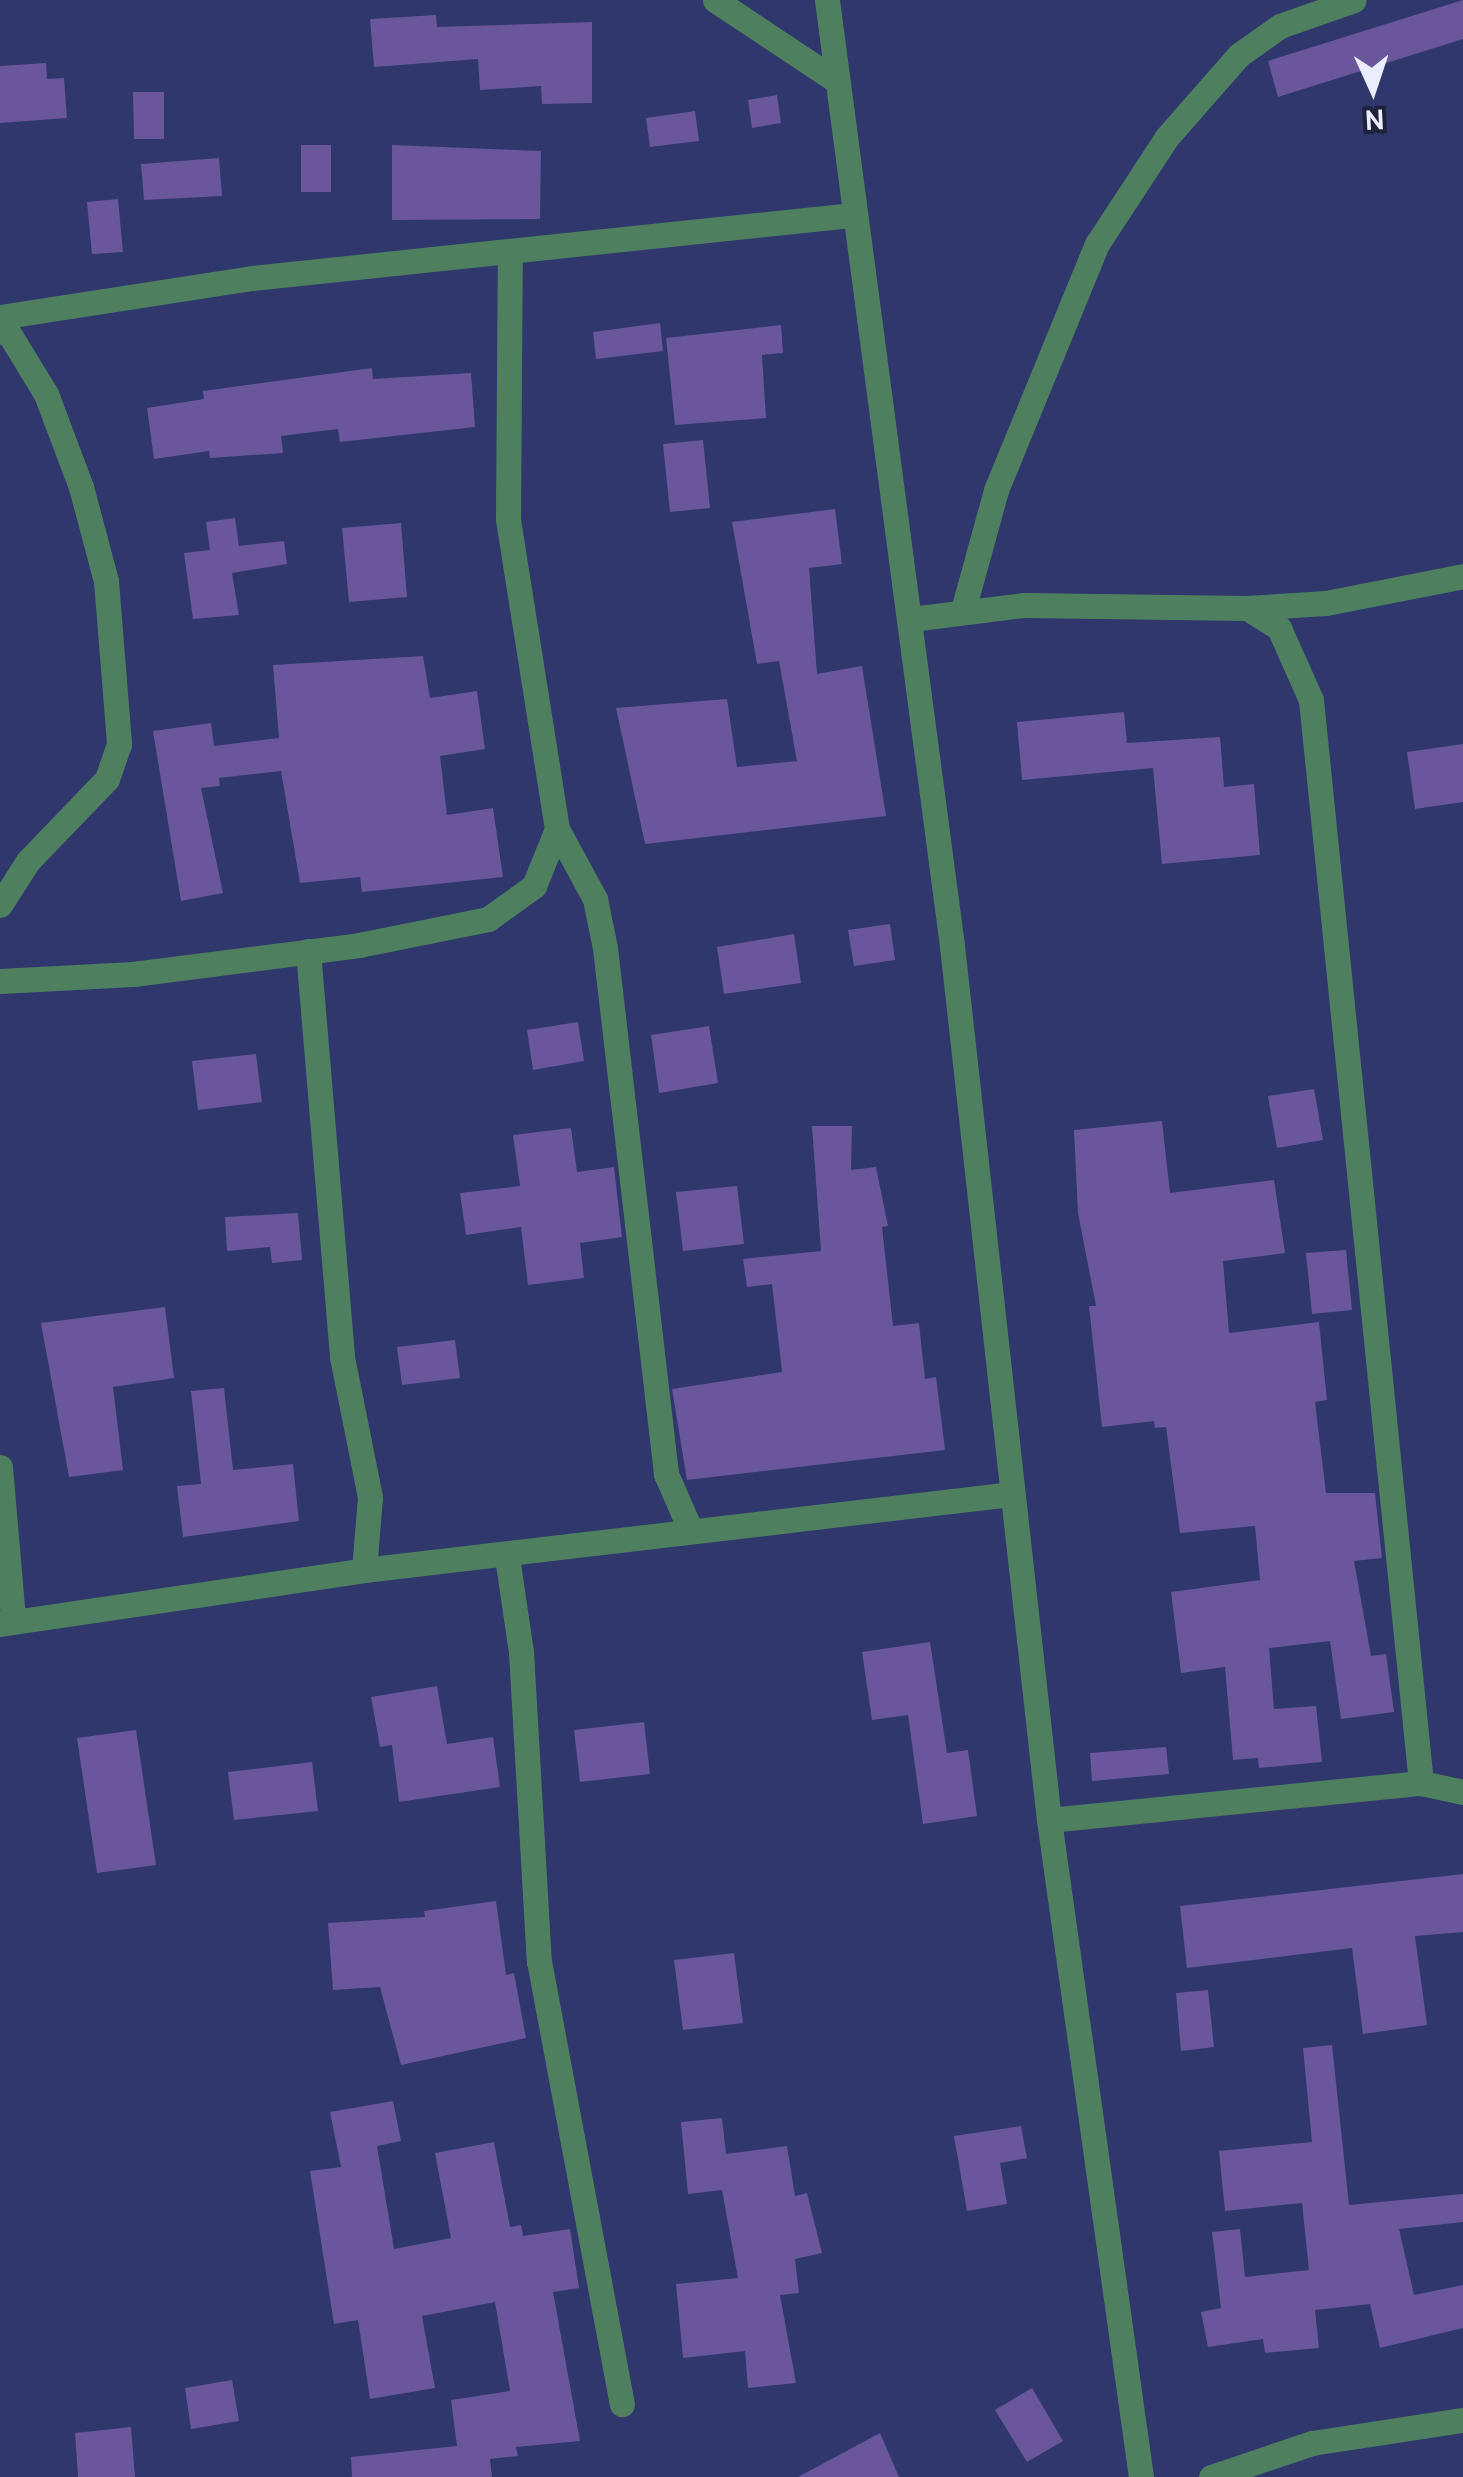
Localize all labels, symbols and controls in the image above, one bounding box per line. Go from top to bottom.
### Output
north arrow [1323,40,1423,140]
text: N [1364,102,1385,137]

